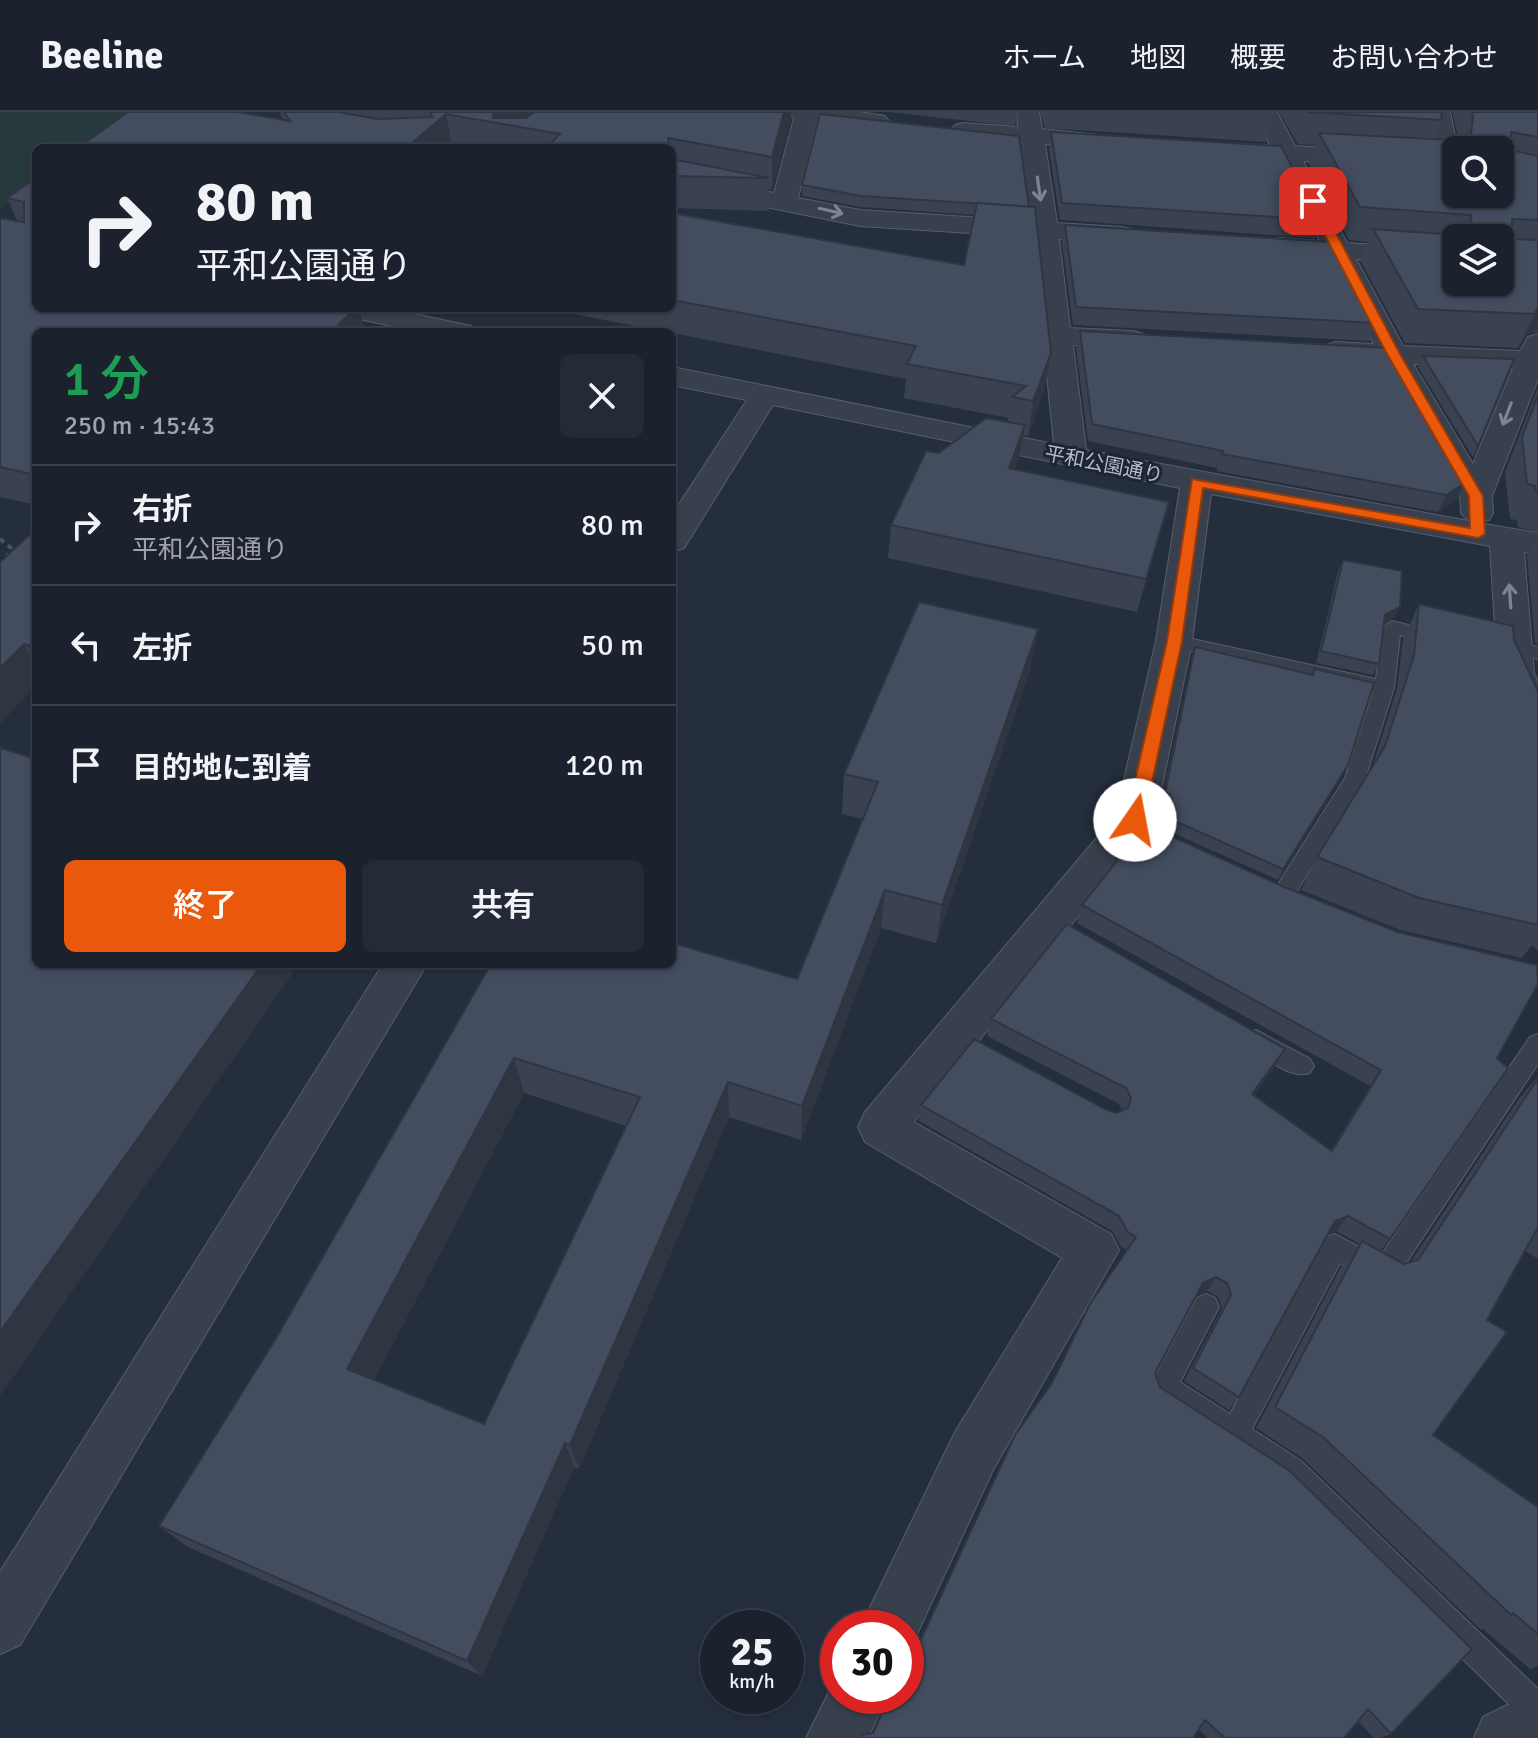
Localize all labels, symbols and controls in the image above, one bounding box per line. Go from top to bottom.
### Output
text: Beeline [40,32,163,79]
text: ホーム [1003,41,1086,75]
text: 地図 [1130,41,1186,75]
text: 概要 [1230,41,1286,75]
text: お問い合わせ [1330,41,1498,75]
map controls [1442,136,1514,296]
button: search [1442,136,1514,208]
text: 80 m [196,167,314,236]
pin [1279,167,1347,235]
icon: right [64,176,168,280]
one-way arrow [1032,176,1047,201]
icon: arrive [1291,179,1335,223]
one-way arrow [818,204,843,219]
button: layers [1442,224,1514,296]
text: 平和公園通り [196,244,412,289]
text: 1 分 [64,350,148,409]
button: close [560,354,644,438]
one-way arrow [1499,402,1514,426]
text: 250 m · 15:43 [64,410,215,442]
street label: 平和公園通り [1043,441,1165,488]
text: 右折 [132,491,192,528]
icon: right [64,503,108,547]
text: 80 m [581,507,644,544]
text: 平和公園通り [132,534,288,566]
one-way arrow [1502,583,1517,610]
icon: left [64,623,108,667]
text: 50 m [581,627,644,664]
text: 左折 [132,630,192,667]
icon: arrive [64,743,108,787]
text: 120 m [565,747,644,784]
text: 目的地に到着 [132,750,312,787]
position arrow [1093,778,1177,862]
button: 終了 [64,860,346,952]
button: 共有 [362,860,644,952]
speed limit sign: 30 [820,1610,924,1714]
text: 25 [730,1627,774,1677]
text: km/h [729,1669,775,1694]

